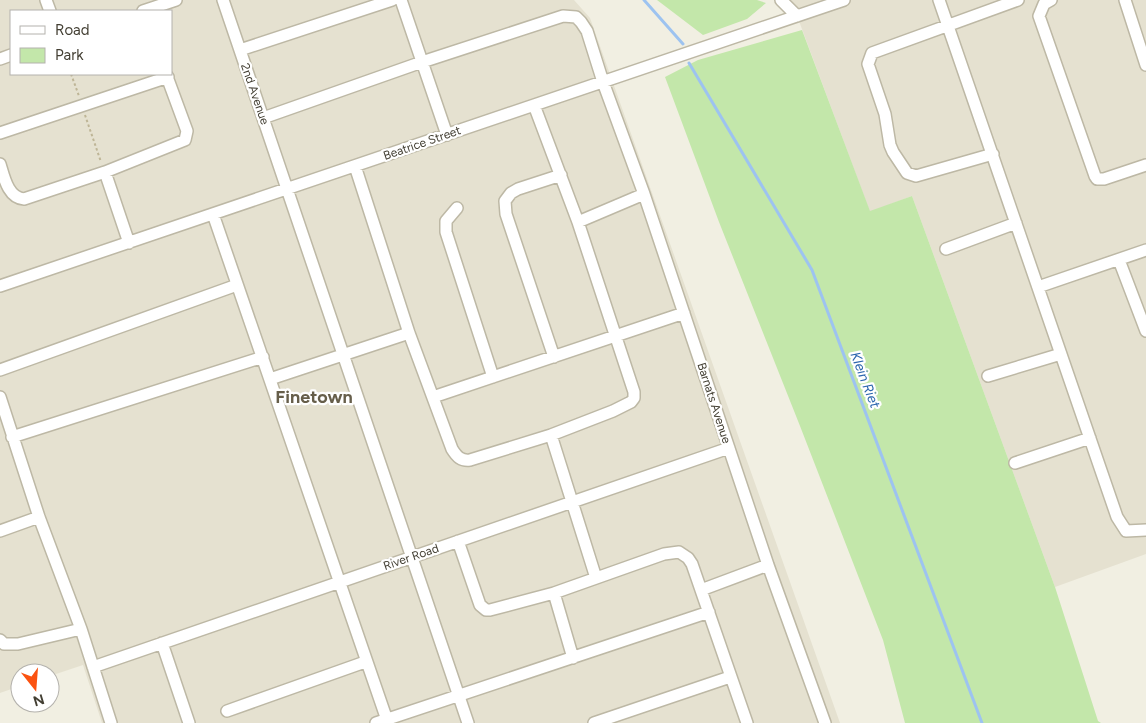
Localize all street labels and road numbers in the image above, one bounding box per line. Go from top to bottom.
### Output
street label: 2nd Avenue [238,61,272,127]
street label: Beatrice Street [381,123,463,163]
street label: Barnats Avenue [694,361,734,446]
street label: River Road [381,541,441,573]

